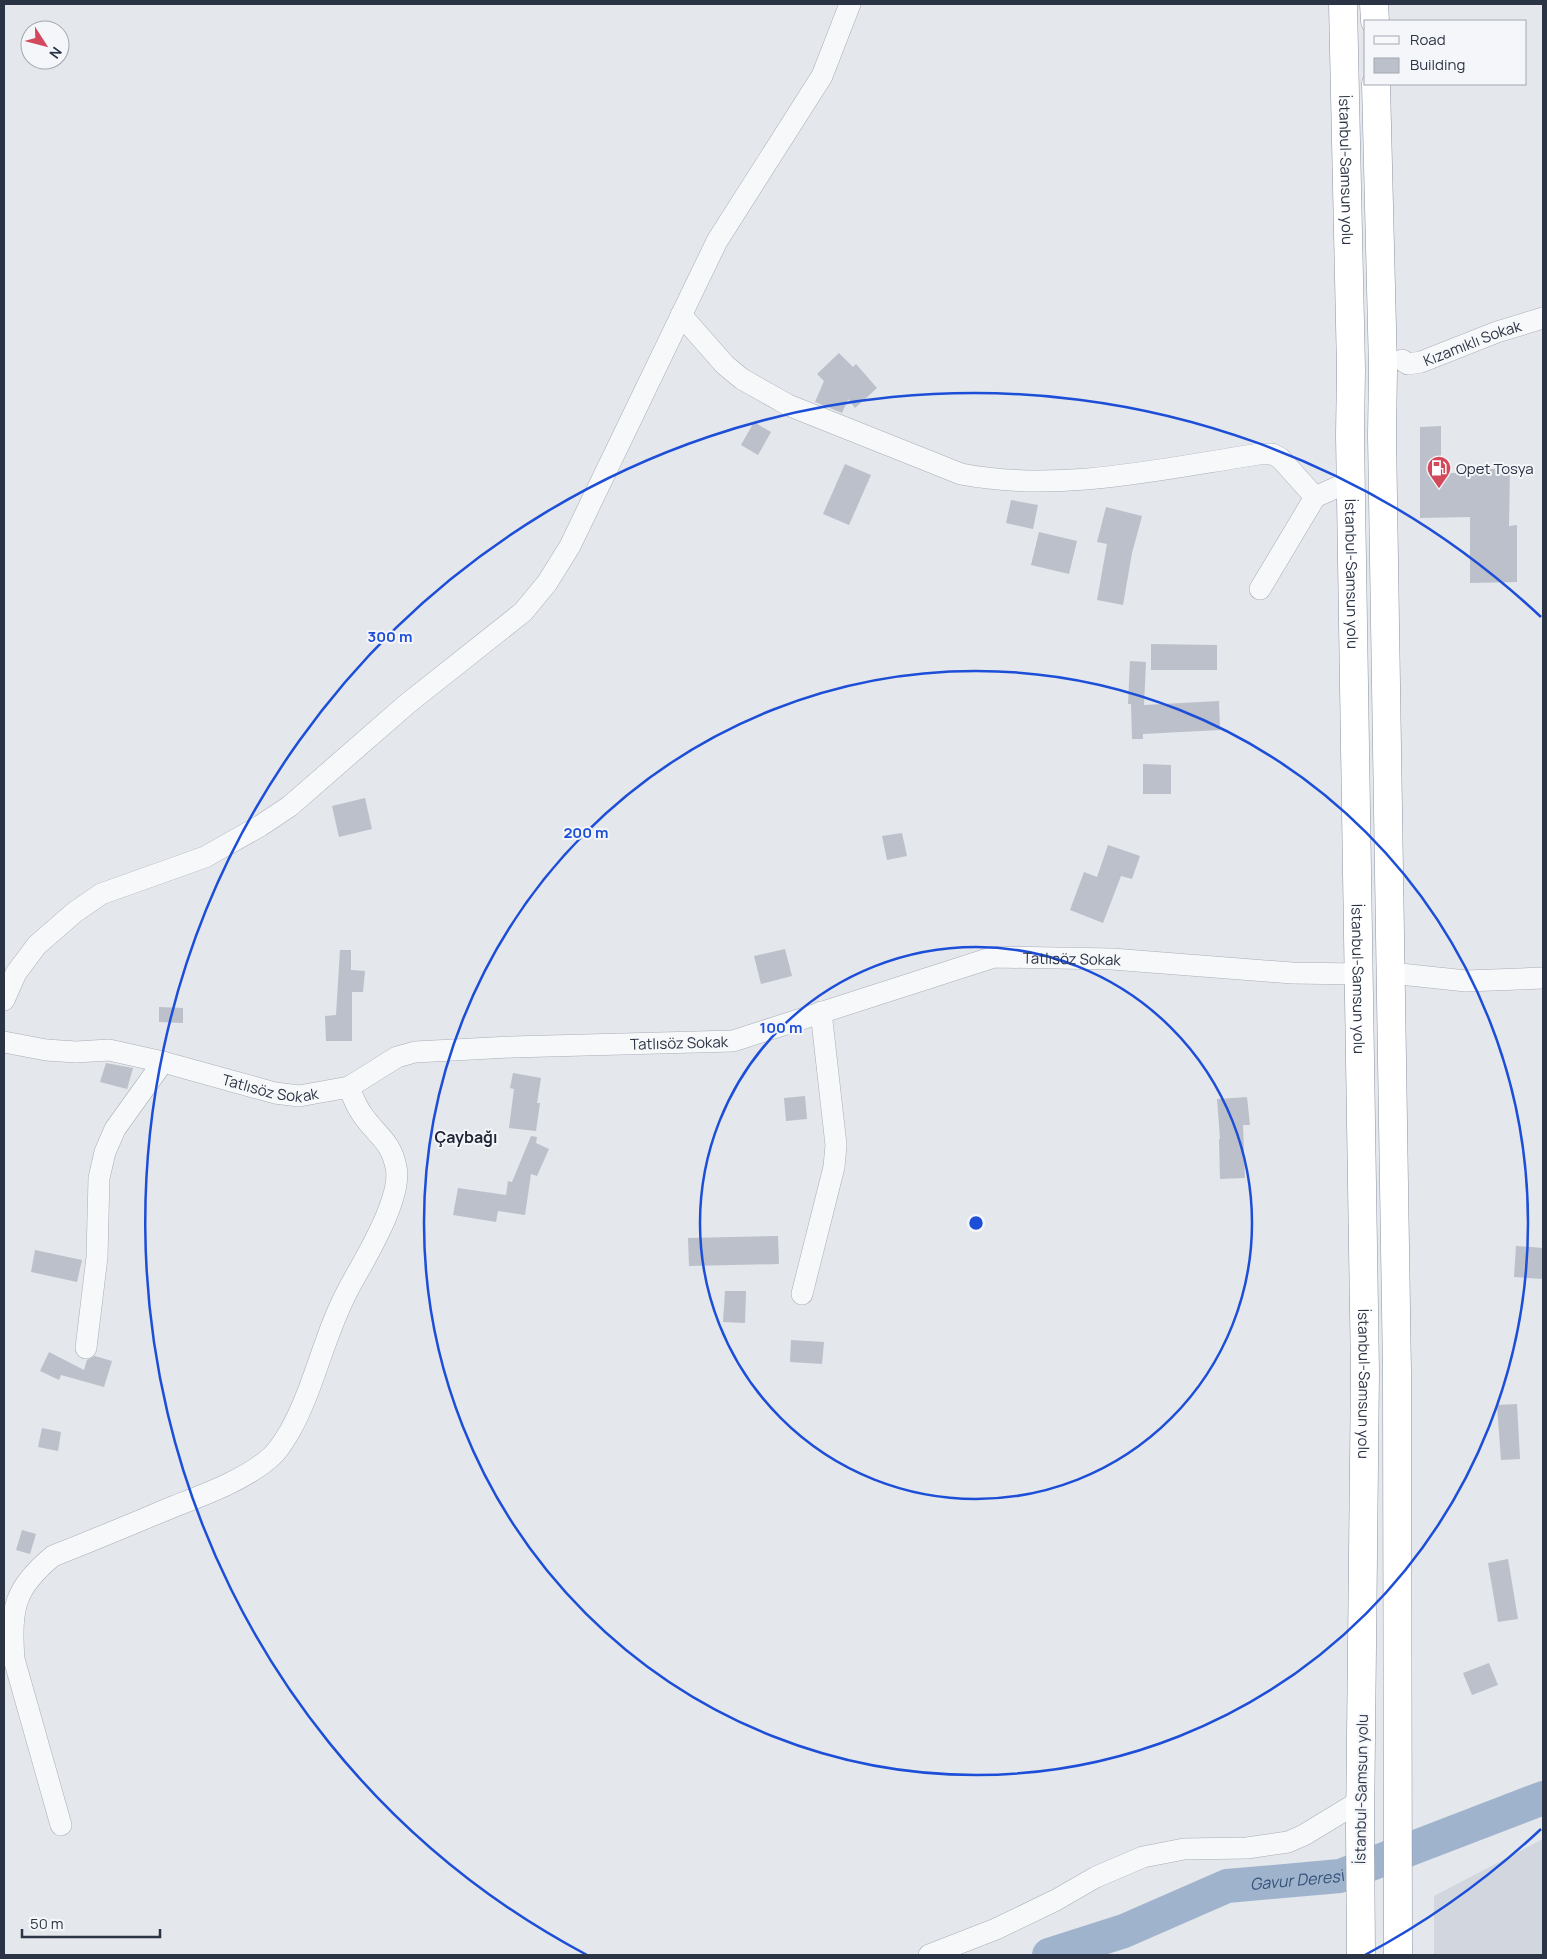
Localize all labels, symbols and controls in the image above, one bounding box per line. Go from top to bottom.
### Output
north arrow [20,20,70,70]
legend [1364,20,1527,85]
text: Road [1410,29,1446,50]
text: N [45,43,67,63]
text: Building [1410,54,1465,75]
street label: İstanbul-Samsun yolu [1334,95,1359,245]
street label: Kızamıklı Sokak [1420,315,1524,371]
fuel station icon: Opet Tosya [1426,455,1452,489]
place label: Opet Tosya [1456,458,1534,479]
street label: İstanbul-Samsun yolu [1341,499,1364,649]
text: 300 m [368,626,412,647]
text: 200 m [563,822,609,843]
street label: İstanbul-Samsun yolu [1347,904,1370,1054]
street label: Tatlısöz Sokak [1023,947,1122,970]
text: 100 m [760,1017,802,1038]
street label: Tatlısöz Sokak [630,1031,729,1054]
street label: Tatlısöz Sokak [220,1068,321,1107]
district label: Çaybağı [435,1126,497,1148]
centre of rings [967,1214,985,1232]
street label: İstanbul-Samsun yolu [1353,1308,1376,1459]
street label: İstanbul-Samsun yolu [1349,1714,1373,1864]
water label: Gavur Deresi [1249,1864,1349,1895]
scale bar [22,1906,160,1938]
text: 50 m [30,1913,64,1934]

